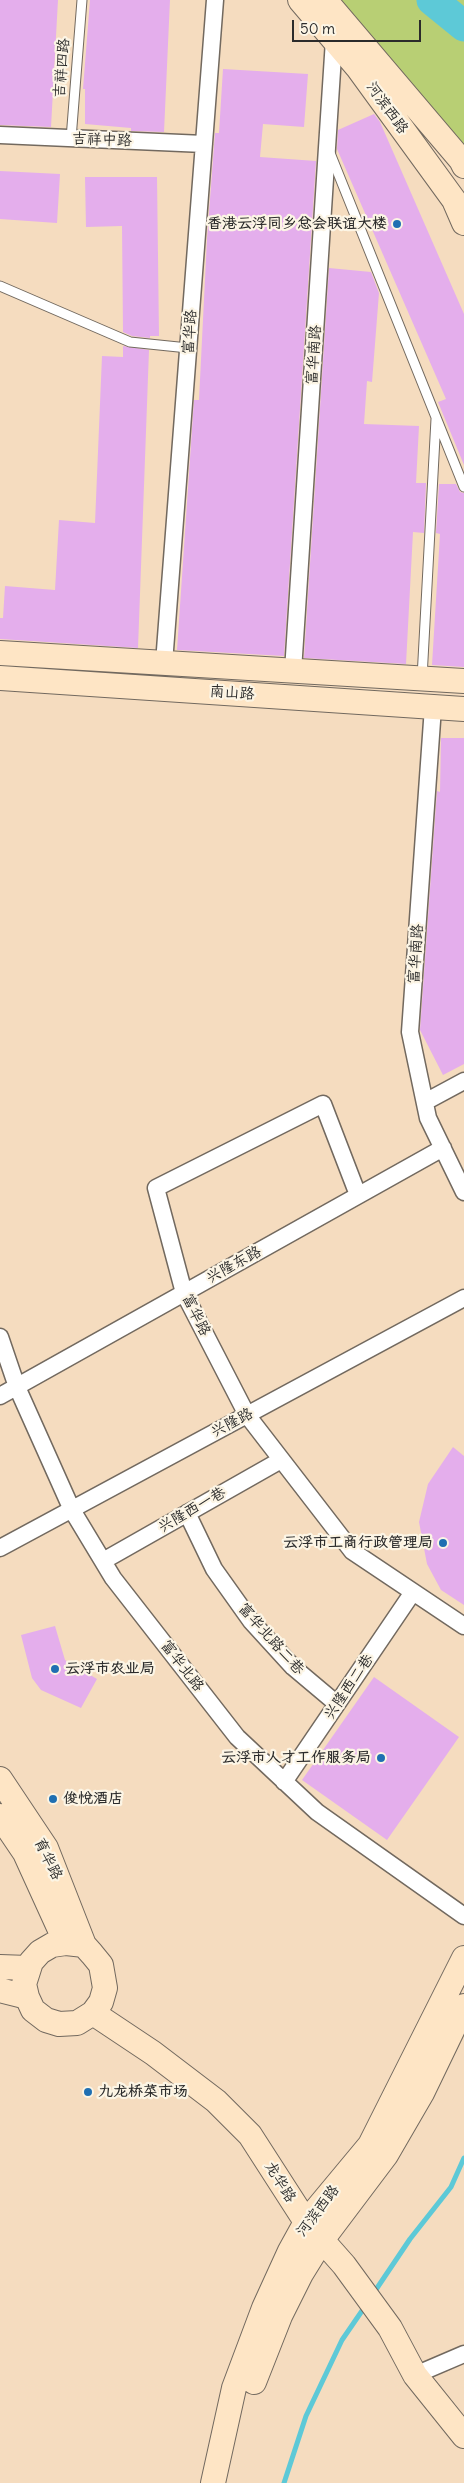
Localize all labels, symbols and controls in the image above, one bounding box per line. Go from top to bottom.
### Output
scale bar [294,10,423,42]
text: 50 m [300,19,335,38]
street label: 吉祥四路 [50,37,74,99]
street label: 河滨西路 [362,78,412,138]
street label: 吉祥中路 [72,130,132,150]
place label: 香港云浮同乡总会联谊大楼 [207,215,387,233]
marker: 香港云浮同乡总会联谊大楼 [391,218,403,230]
street label: 富华路 [179,309,201,355]
street label: 富华南路 [303,324,325,386]
street label: 南山路 [209,682,255,704]
street label: 富华南路 [405,923,427,985]
street label: 兴隆东路 [203,1243,265,1287]
street label: 富华路 [178,1291,214,1339]
street label: 兴隆路 [208,1404,256,1442]
street label: 兴隆西一巷 [155,1483,229,1537]
place label: 云浮市工商行政管理局 [283,1534,433,1552]
marker: 云浮市工商行政管理局 [437,1537,449,1549]
street label: 富华北路二巷 [234,1600,308,1678]
street label: 富华北路 [156,1637,208,1695]
street label: 兴隆西二巷 [321,1651,377,1723]
place label: 云浮市农业局 [65,1660,155,1678]
marker: 云浮市农业局 [49,1663,61,1675]
place label: 云浮市人才工作服务局 [221,1749,371,1767]
marker: 云浮市人才工作服务局 [375,1752,387,1764]
place label: 俊悦酒店 [63,1790,123,1808]
marker: 俊悦酒店 [47,1793,59,1805]
street label: 育华路 [30,1835,66,1883]
place label: 九龙桥菜市场 [98,2083,188,2101]
marker: 九龙桥菜市场 [82,2086,94,2098]
street label: 龙华路 [260,2158,300,2206]
street label: 河滨西路 [293,2182,343,2240]

